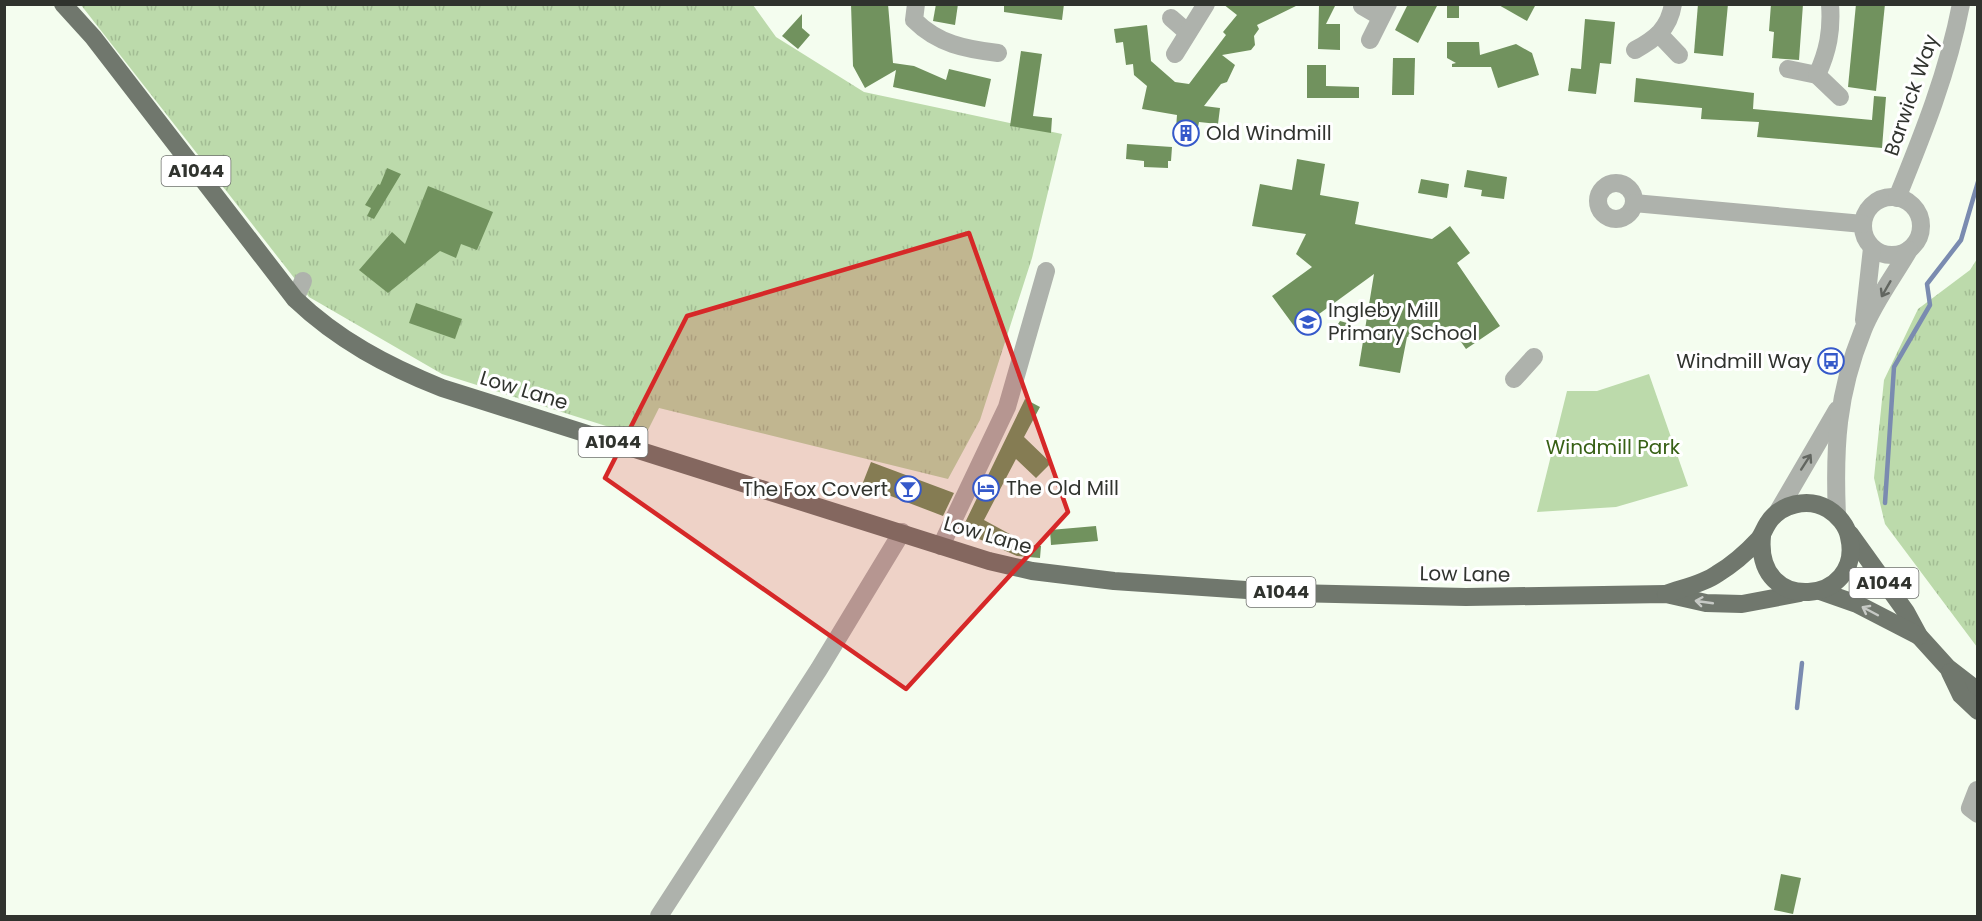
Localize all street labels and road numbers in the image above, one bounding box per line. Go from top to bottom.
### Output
street label: Barwick Way [1877,31,1945,159]
road number: A1044 [162,156,230,186]
street label: Low Lane [477,363,571,417]
road number: A1044 [578,427,648,457]
street label: Low Lane [941,509,1035,561]
street label: Low Lane [1419,559,1511,589]
road number: A1044 [1850,568,1918,598]
road number: A1044 [1246,577,1316,607]

